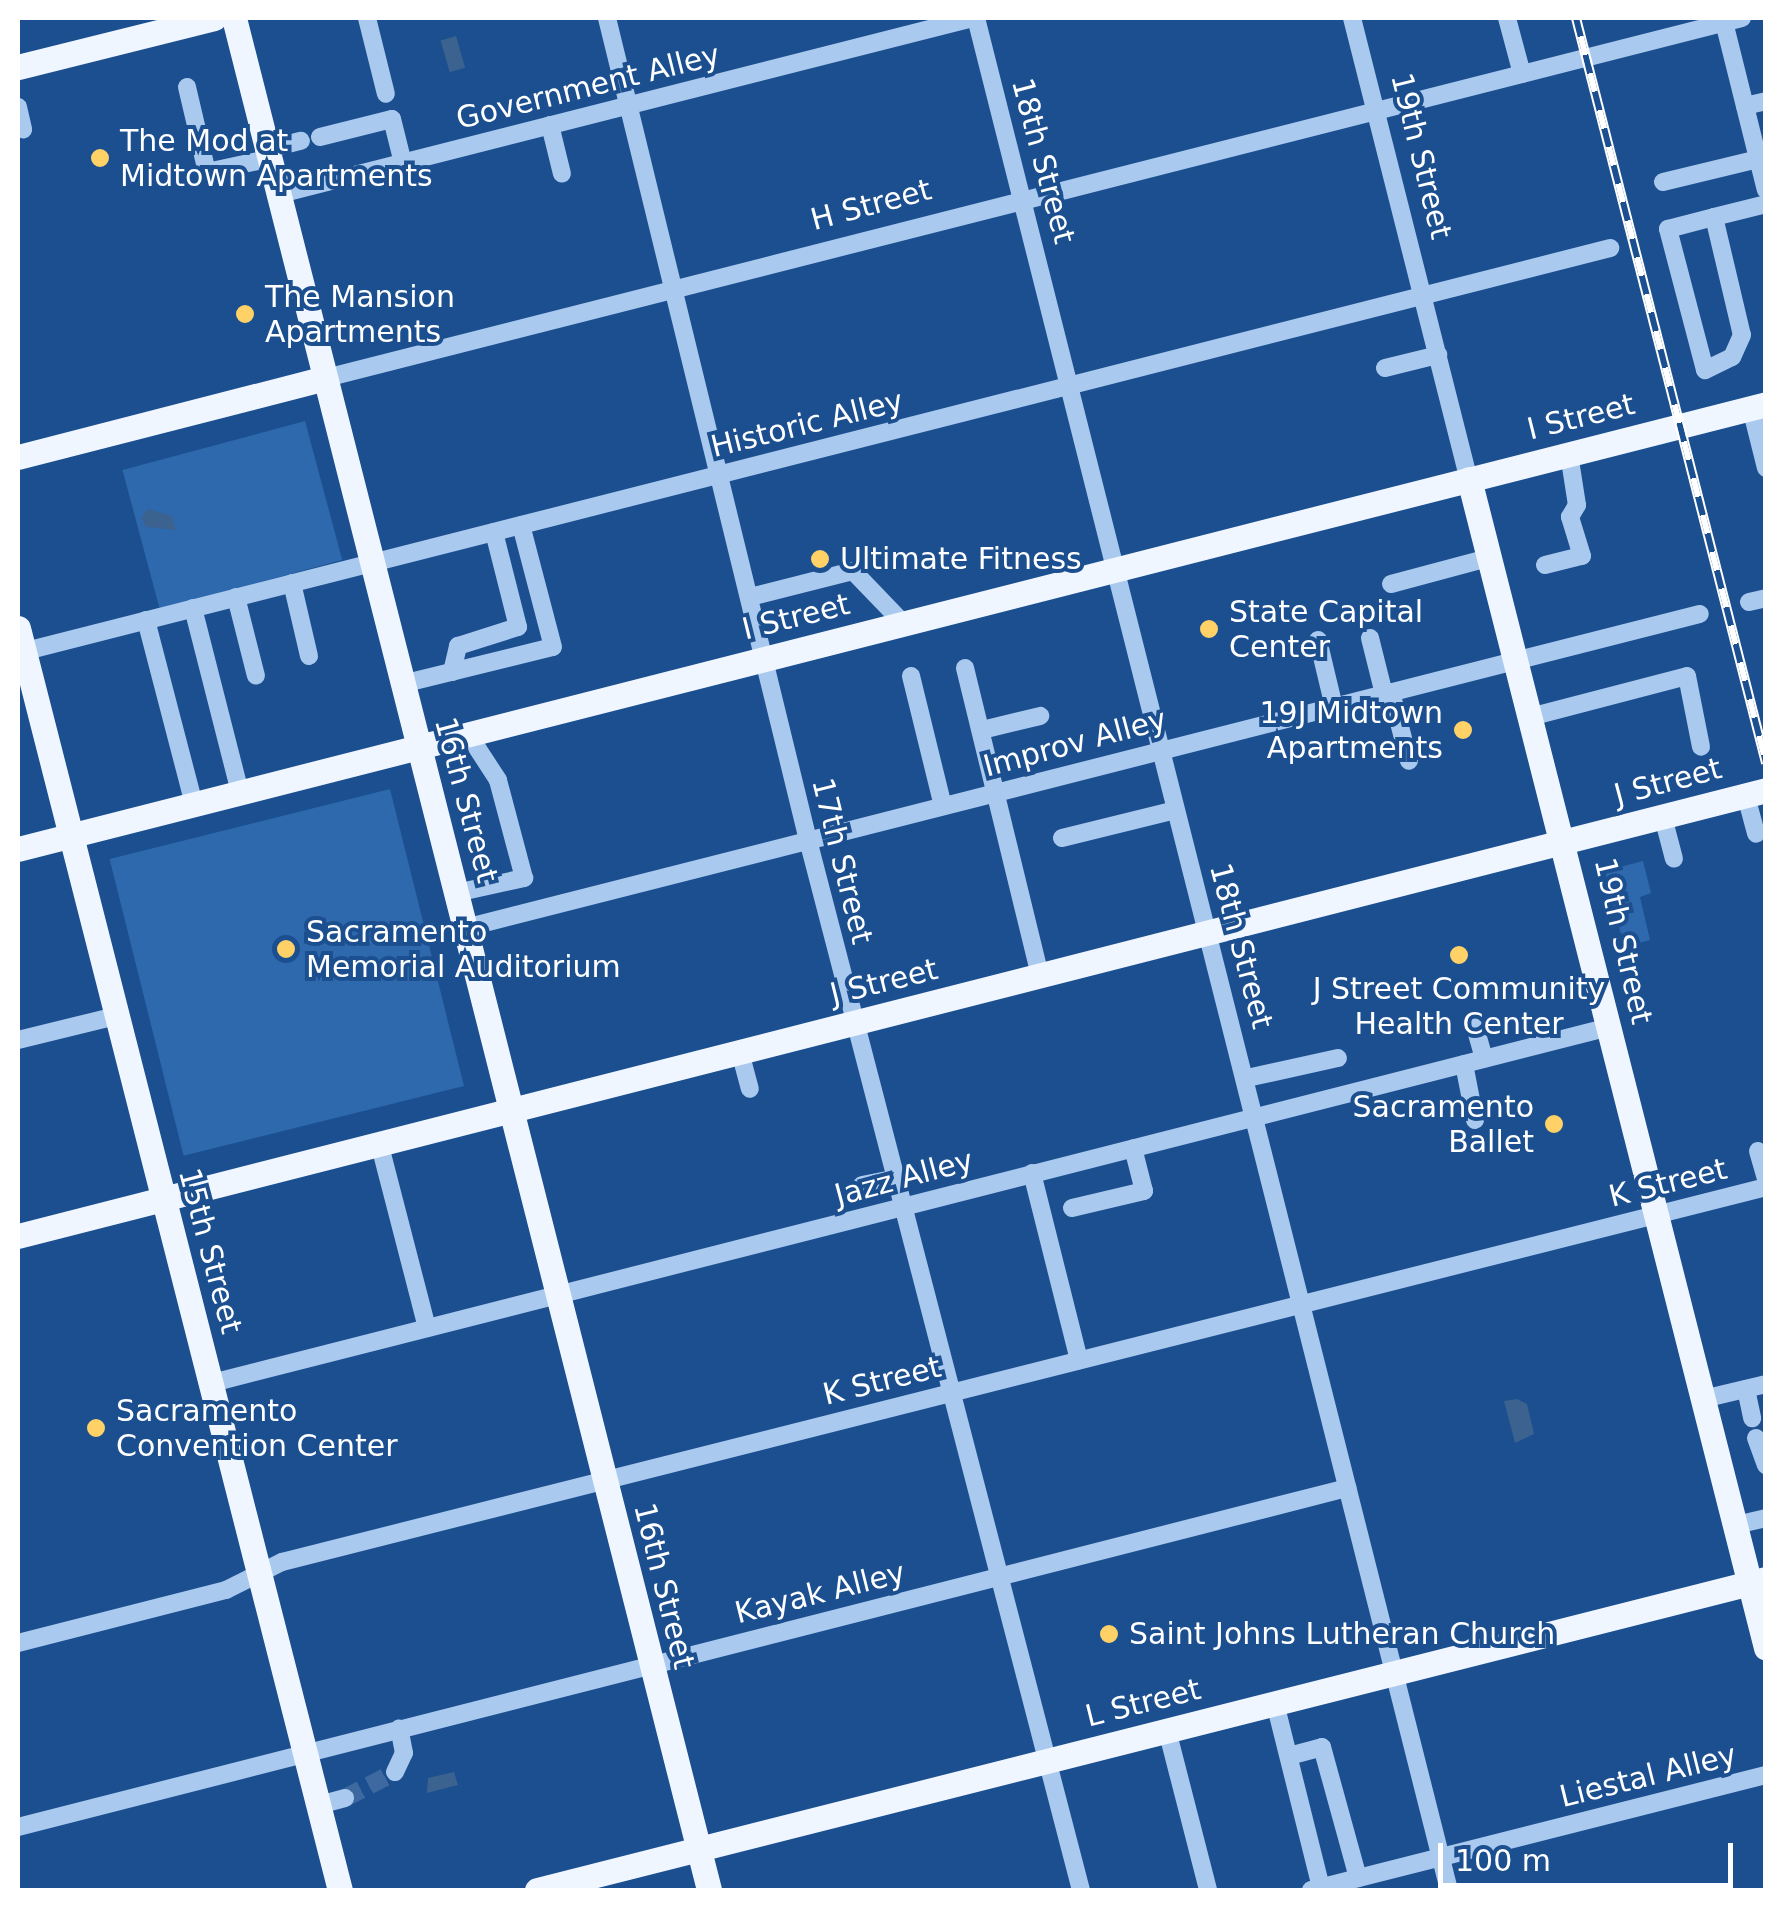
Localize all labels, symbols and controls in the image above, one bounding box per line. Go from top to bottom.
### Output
street label: Government Alley [453,37,723,137]
street label: 19th Street [1383,69,1459,243]
street label: 18th Street [1004,74,1082,248]
place label: The Mod at Midtown Apartments [120,123,433,194]
marker: The Mod at Midtown Apartments [89,147,111,169]
street label: H Street [807,172,935,238]
place label: The Mansion Apartments [265,279,455,350]
marker: The Mansion Apartments [234,303,256,325]
street label: Historic Alley [707,383,907,465]
street label: I Street [1524,386,1638,448]
place label: Ultimate Fitness [840,541,1082,577]
marker: Ultimate Fitness [809,548,831,570]
street label: I Street [739,586,853,648]
place label: State Capital Center [1229,594,1423,664]
marker: State Capital Center [1198,618,1220,640]
place label: 19J Midtown Apartments [1260,695,1443,766]
street label: Improv Alley [980,701,1170,785]
street label: 16th Street [427,713,505,887]
marker: 19J Midtown Apartments [1452,719,1474,741]
street label: J Street [1610,750,1726,814]
street label: 17th Street [804,774,880,948]
street label: 19th Street [1586,854,1660,1028]
street label: 18th Street [1202,859,1280,1033]
place label: Sacramento Memorial Auditorium [306,914,621,984]
marker: Sacramento Memorial Auditorium [275,938,297,960]
marker: J Street Community Health Center [1448,944,1470,966]
street label: J Street [827,951,941,1013]
place label: J Street Community Health Center [1313,971,1605,1042]
place label: Sacramento Ballet [1353,1089,1534,1160]
marker: Sacramento Ballet [1543,1113,1565,1135]
street label: Jazz Alley [831,1142,977,1214]
street label: K Street [1605,1151,1731,1215]
street label: 15th Street [171,1164,249,1338]
street label: K Street [819,1349,945,1413]
place label: Sacramento Convention Center [116,1393,398,1464]
marker: Sacramento Convention Center [85,1417,107,1439]
street label: 16th Street [626,1499,702,1673]
street label: Kayak Alley [731,1554,909,1632]
place label: Saint Johns Lutheran Church [1129,1616,1555,1652]
marker: Saint Johns Lutheran Church [1098,1623,1120,1645]
street label: L Street [1082,1671,1204,1735]
street label: Liestal Alley [1556,1737,1740,1815]
scale bar [1443,1823,1738,1885]
text: 100 m [1455,1843,1551,1878]

